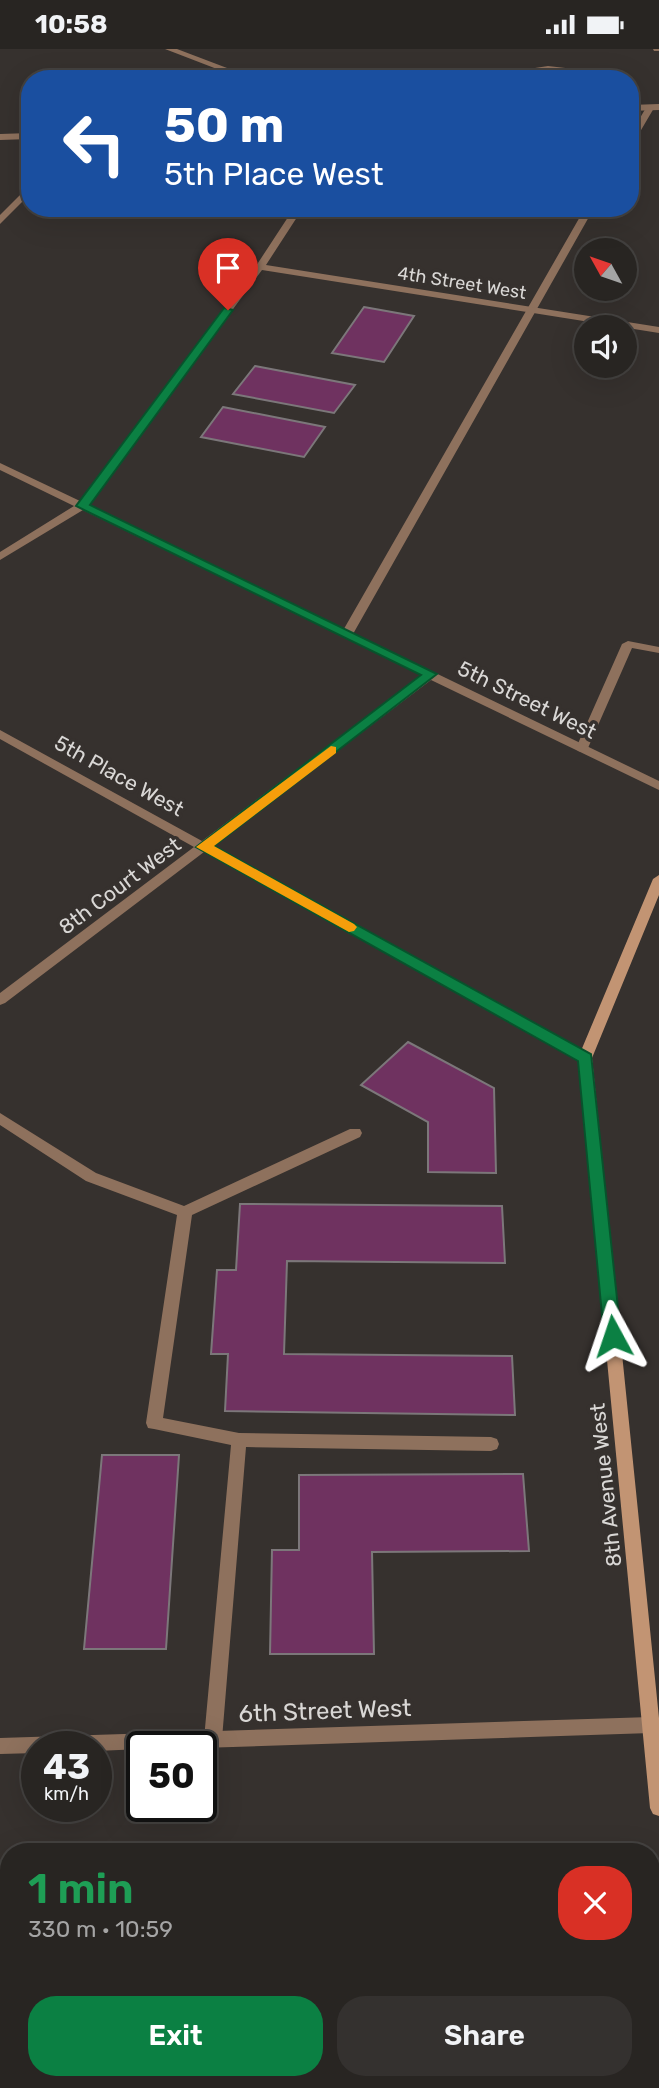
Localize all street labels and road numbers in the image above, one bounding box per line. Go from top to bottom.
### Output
street label: 4th Street West [396,262,528,304]
street label: 5th Street West [454,655,601,744]
street label: 5th Place West [50,730,188,821]
street label: 8th Court West [54,832,186,940]
street label: 8th Avenue West [584,1402,627,1568]
street label: 6th Street West [238,1694,412,1728]

